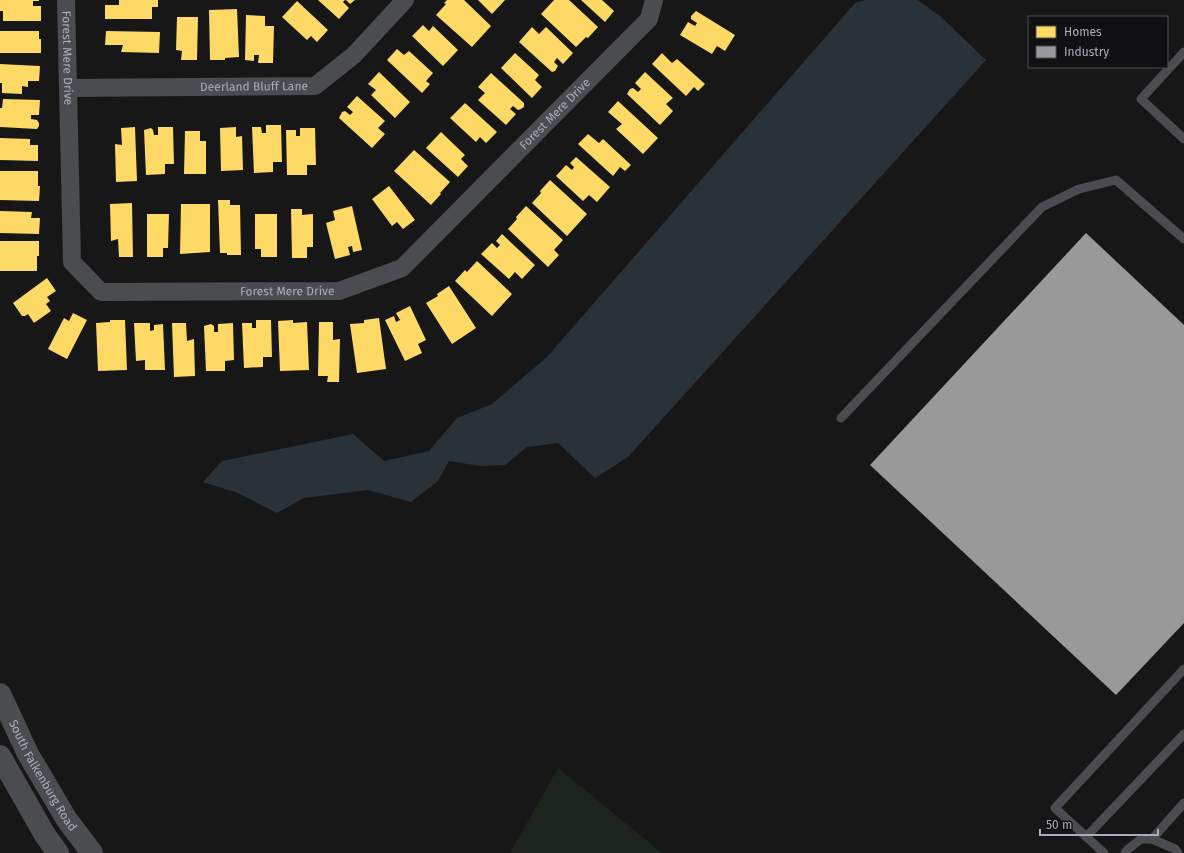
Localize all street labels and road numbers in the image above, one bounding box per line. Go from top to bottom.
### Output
street label: Forest Mere Drive [59,11,75,105]
street label: Forest Mere Drive [517,75,593,152]
street label: Deerland Bluff Lane [200,79,308,94]
street label: Forest Mere Drive [240,284,335,298]
street label: South Falkenburg Road [6,717,80,834]

